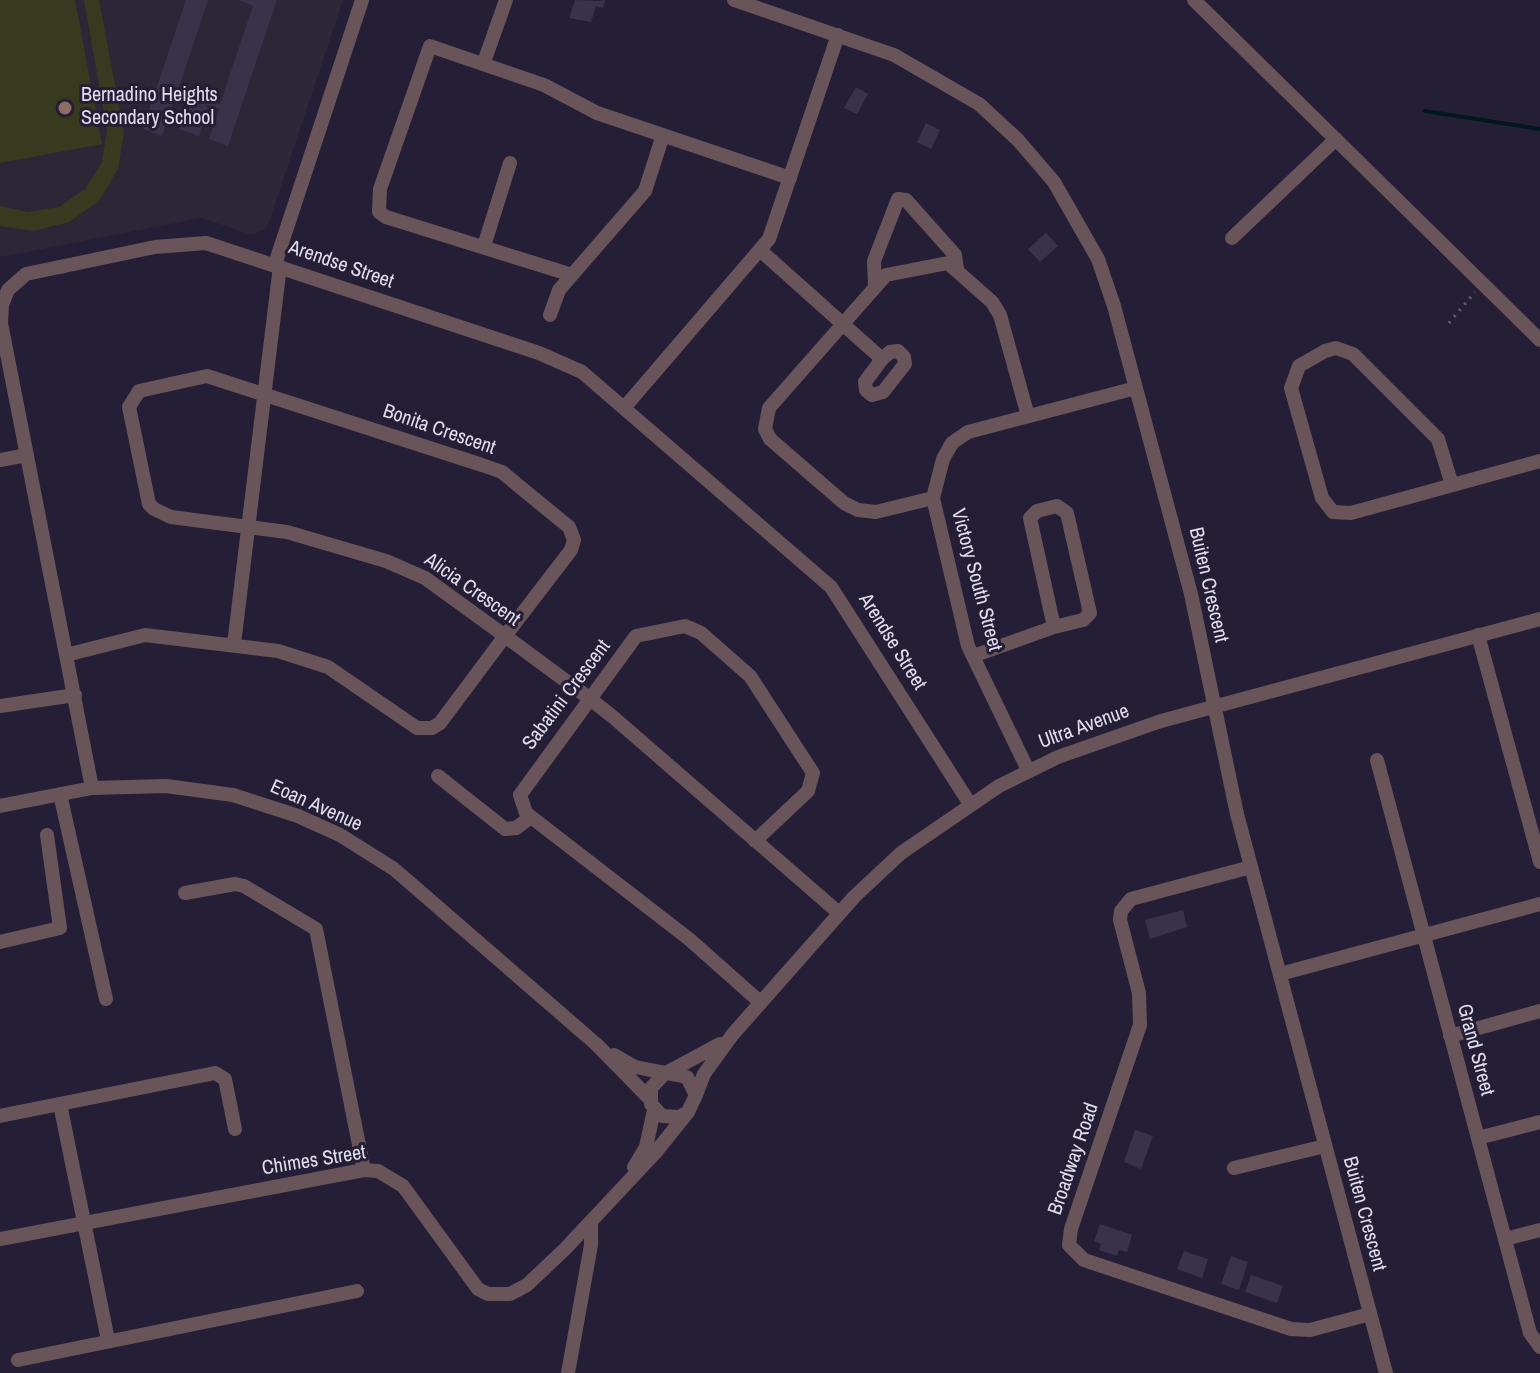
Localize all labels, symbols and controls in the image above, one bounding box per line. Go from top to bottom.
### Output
place label: Bernadino Heights Secondary School [81,84,218,131]
marker: Bernadino Heights Secondary School [56,99,74,117]
street label: Arendse Street [285,236,397,294]
street label: Bonita Crescent [379,400,499,460]
street label: Victory South Street [945,506,1007,654]
street label: Buiten Crescent [1183,525,1233,645]
street label: Alicia Crescent [420,548,524,632]
street label: Arendse Street [853,589,931,695]
street label: Sabatini Crescent [518,635,616,755]
street label: Ultra Avenue [1035,700,1133,754]
street label: Eoan Avenue [266,775,366,837]
street label: Grand Street [1451,1002,1499,1098]
street label: Broadway Road [1044,1100,1104,1218]
street label: Chimes Street [260,1141,368,1181]
street label: Buiten Crescent [1337,1154,1391,1274]

